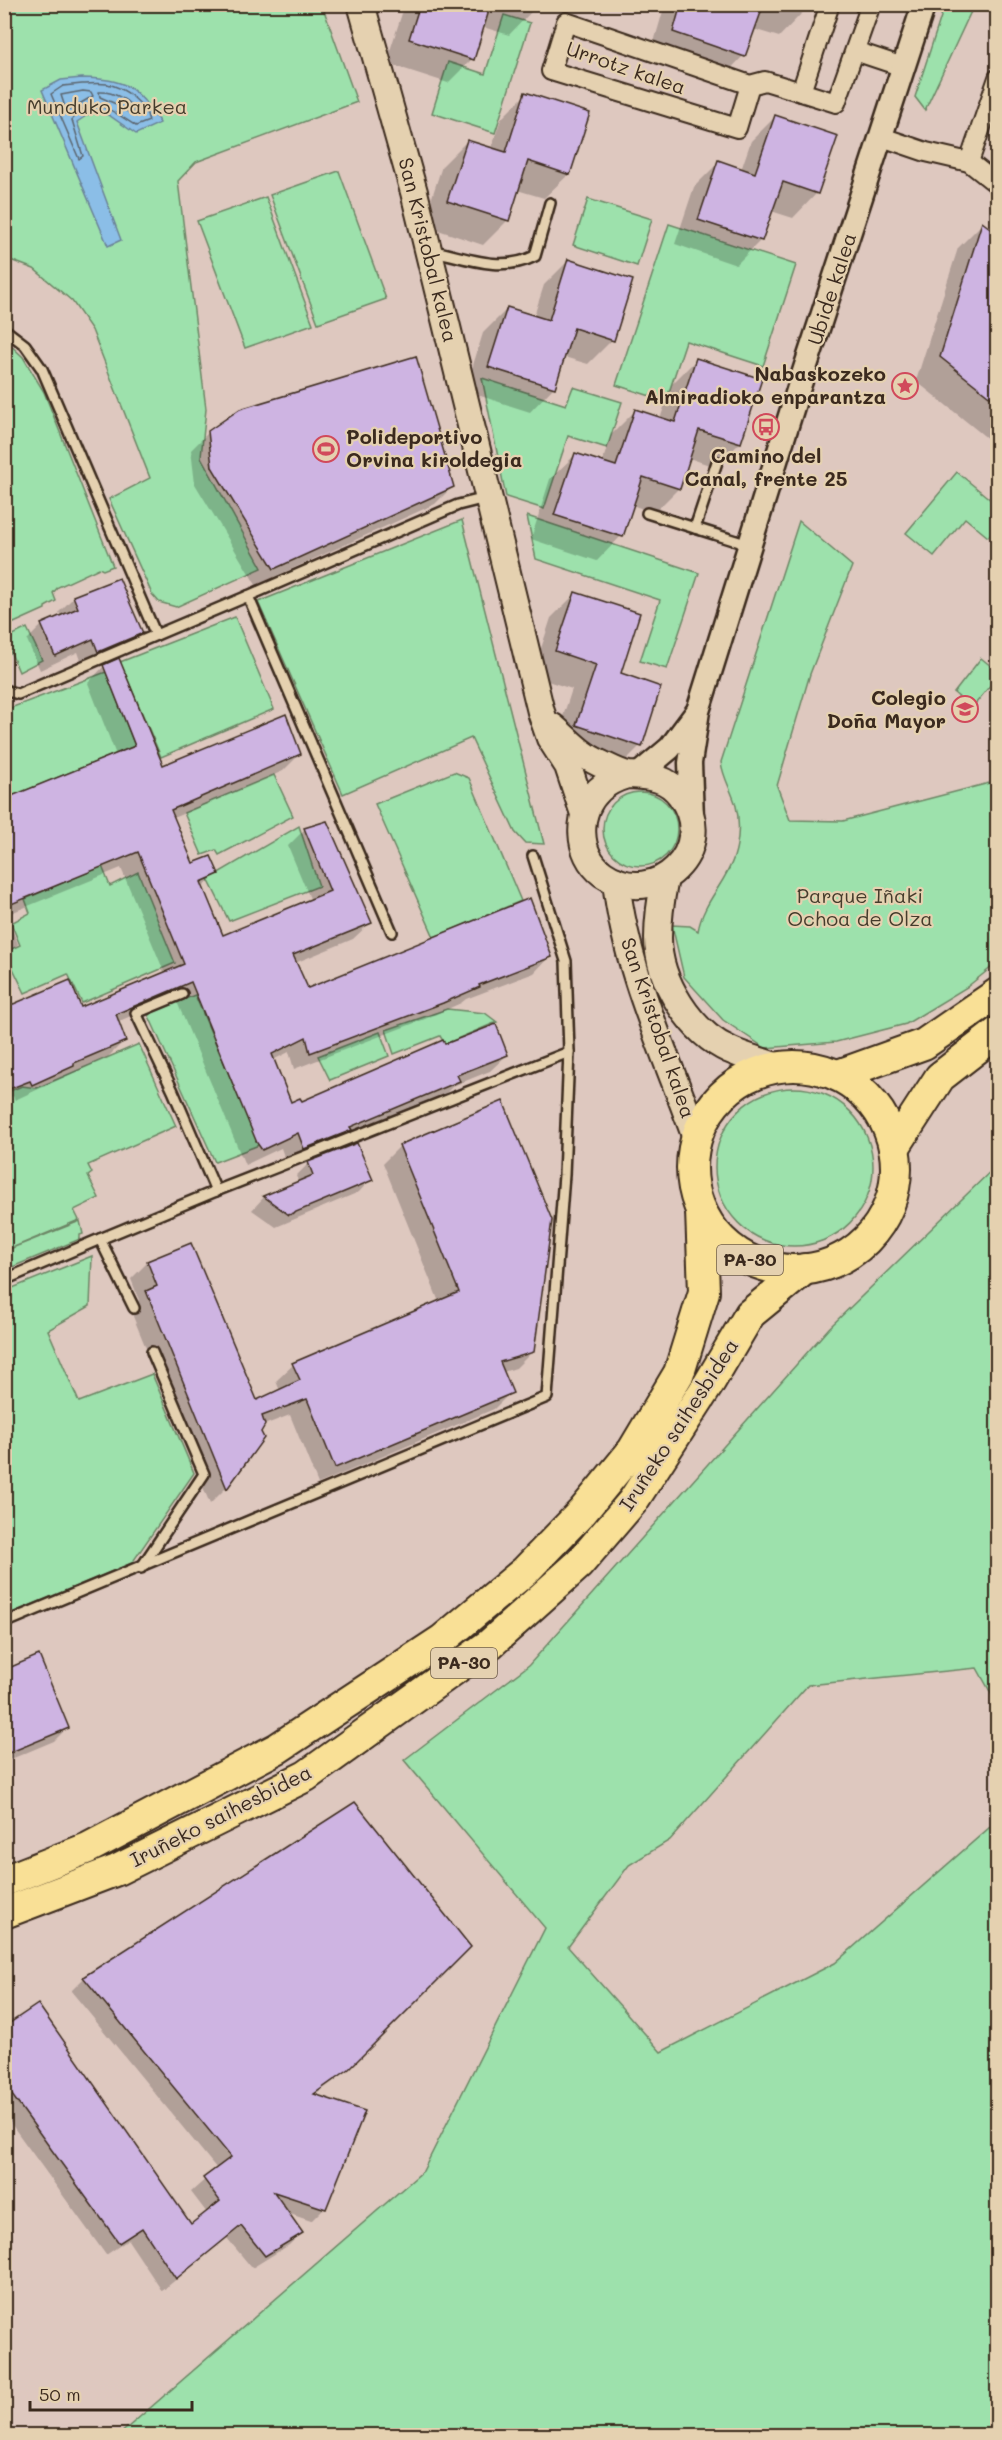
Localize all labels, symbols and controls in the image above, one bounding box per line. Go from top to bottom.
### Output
street label: Urrotz kalea [563,34,689,100]
park label: Munduko Parkea [27,93,187,119]
street label: San Kristobal kalea [393,155,465,345]
street label: Ubide kalea [801,229,861,348]
place label: Nabaskozeko Almiradioko enparantza [645,360,886,409]
place icon: Nabaskozeko Almiradioko enparantza [890,371,920,401]
bus stop icon: Camino del Canal, frente 25 [751,412,781,442]
place label: Polideportivo Orvina kiroldegia [346,423,522,472]
sports icon: Polideportivo Orvina kiroldegia [311,434,341,464]
place label: Camino del Canal, frente 25 [685,442,847,491]
place label: Colegio Doña Mayor [827,684,946,733]
school or university icon: Colegio Doña Mayor [950,694,980,724]
park label: Parque Iñaki Ochoa de Olza [787,882,933,931]
street label: San Kristobal kalea [616,934,702,1121]
road number: PA-30 [717,1245,783,1275]
street label: Iruñeko saihesbidea [613,1333,744,1515]
road number: PA-30 [431,1648,497,1678]
street label: Iruñeko saihesbidea [125,1758,316,1872]
scale bar [30,2374,192,2412]
text: 50 m [39,2382,81,2406]

